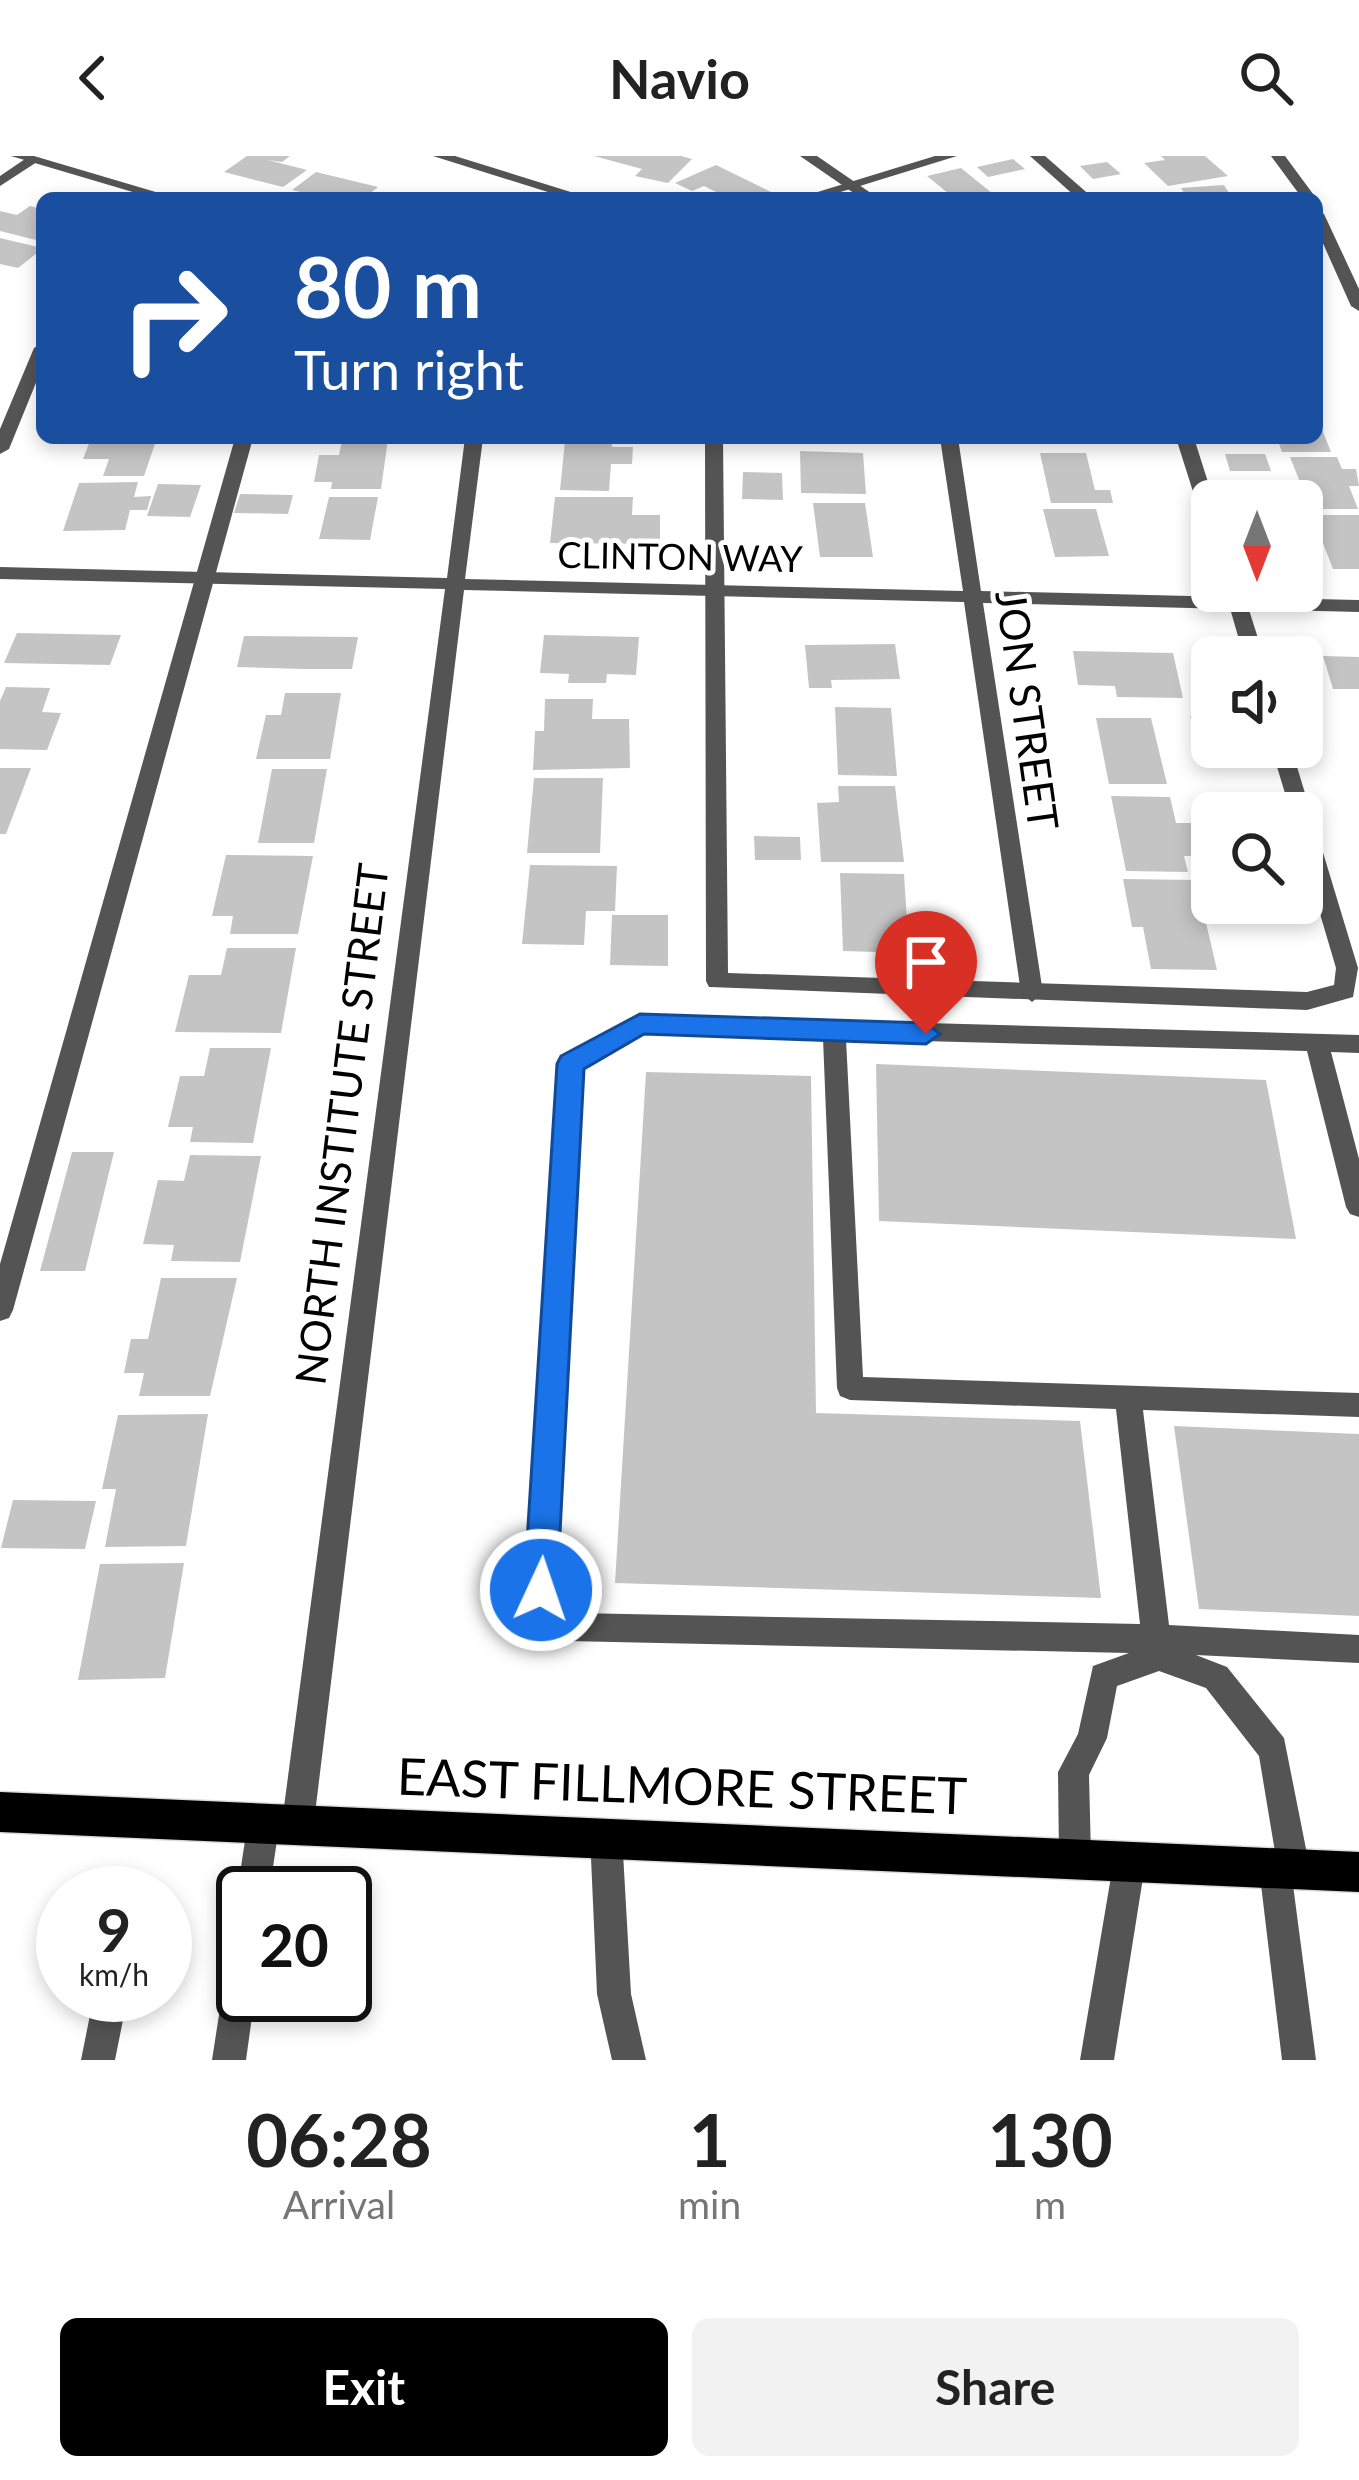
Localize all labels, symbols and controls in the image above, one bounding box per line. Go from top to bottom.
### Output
icon: back [60,45,126,111]
icon: search [1233,45,1299,111]
text: Navio [609,46,750,111]
text: 80 m [294,235,482,336]
icon: right [96,240,252,396]
text: Turn right [294,337,524,402]
north arrow [1191,480,1323,612]
map controls [1191,480,1323,924]
street label: CLINTON WAY [557,532,804,580]
street label: JON STREET [986,587,1070,833]
button: sound [1191,636,1323,768]
button: search [1191,792,1323,924]
street label: NORTH INSTITUTE STREET [284,860,398,1387]
pin [875,911,977,1034]
icon: arrive [893,929,959,995]
position arrow [478,1527,604,1653]
street label: EAST FILLMORE STREET [396,1745,968,1825]
speed limit sign: 20 [216,1866,372,2022]
text: 9 [97,1893,131,1965]
text: km/h [79,1956,149,1992]
text: 06:28 [246,2096,432,2182]
text: 1 [689,2096,731,2182]
text: 130 [987,2096,1113,2182]
text: Arrival [283,2181,395,2227]
text: min [678,2181,741,2227]
text: m [1034,2181,1066,2227]
button: Exit [60,2318,668,2456]
button: Share [692,2318,1299,2456]

